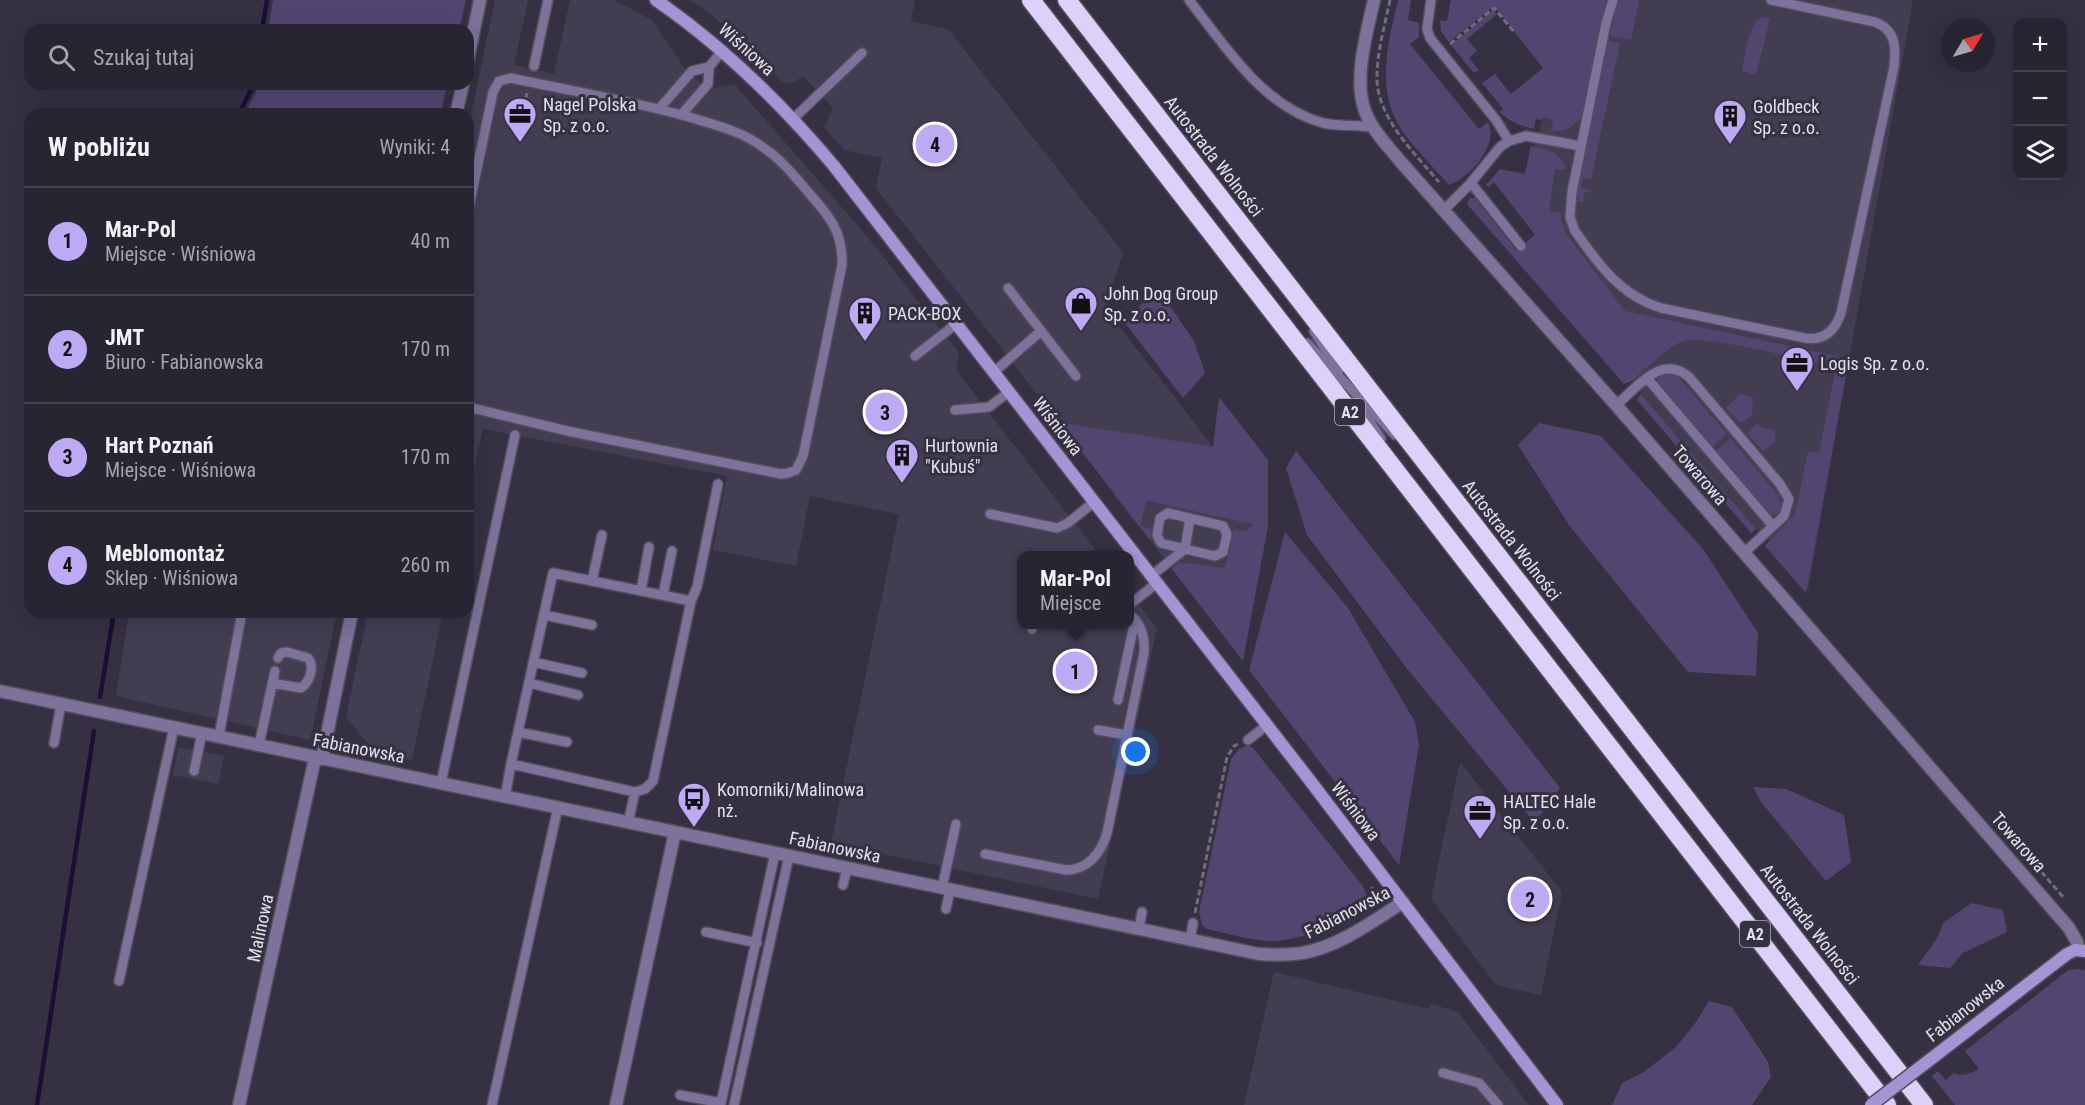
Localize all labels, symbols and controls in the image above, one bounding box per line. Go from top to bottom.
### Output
street label: Wiśniowa [715,18,779,80]
north arrow [1941,18,1995,72]
map controls [2013,18,2067,180]
button: + [2013,18,2067,72]
search box [24,24,474,90]
icon: search [45,41,78,74]
text: Szukaj tutaj [93,45,194,70]
button: − [2013,72,2067,126]
street label: Autostrada Wolności [1160,92,1268,220]
place label: Nagel Polska Sp. z o.o. [543,94,636,136]
office icon: Nagel Polska Sp. z o.o. [502,96,538,143]
place label: Goldbeck Sp. z o.o. [1753,96,1820,138]
building icon: Goldbeck Sp. z o.o. [1712,98,1748,145]
pin: 4 [916,122,954,166]
button: layers [2013,126,2067,180]
text: W pobliżu [48,132,150,162]
text: Wyniki: 4 [379,135,450,159]
text: Mar-Pol [105,217,176,242]
text: 1 [62,229,73,253]
text: 40 m [411,229,450,253]
text: Miejsce · Wiśniowa [105,242,256,266]
place label: John Dog Group Sp. z o.o. [1104,283,1218,325]
shop icon: John Dog Group Sp. z o.o. [1063,285,1099,332]
building icon: PACK-BOX [847,295,883,342]
place label: PACK-BOX [888,303,961,324]
text: JMT [105,325,144,350]
text: 2 [62,337,73,361]
text: 170 m [401,337,450,361]
office icon: Logis Sp. z o.o. [1779,345,1815,392]
text: Biuro · Fabianowska [105,350,264,374]
place label: Logis Sp. z o.o. [1820,353,1930,374]
pin: 3 [866,390,904,434]
street label: Wiśniowa [1029,393,1087,459]
road number: A2 [1335,399,1365,425]
text: Hart Poznań [105,433,214,458]
place label: Hurtownia "Kubuś" [925,435,998,477]
building icon: Hurtownia "Kubuś" [884,437,920,484]
street label: Towarowa [1668,441,1732,509]
text: 3 [62,445,73,469]
text: 170 m [401,445,450,469]
text: Miejsce · Wiśniowa [105,458,256,482]
street label: Autostrada Wolności [1458,476,1566,604]
text: Meblomontaż [105,541,225,566]
popup [1017,551,1134,629]
text: 4 [62,553,73,577]
text: 260 m [401,553,450,577]
text: Sklep · Wiśniowa [105,566,238,590]
text: Mar-Pol [1040,566,1111,591]
text: Miejsce [1040,591,1101,615]
pin: 1 [1056,648,1094,694]
street label: Fabianowska [311,729,407,767]
your location [1121,737,1150,766]
street label: Wiśniowa [1327,777,1385,845]
place label: Komorniki/Malinowa nż. [717,779,864,821]
bus stop icon: Komorniki/Malinowa nż. [676,781,712,828]
place label: HALTEC Hale Sp. z o.o. [1503,791,1596,833]
office icon: HALTEC Hale Sp. z o.o. [1462,793,1498,840]
street label: Towarowa [1987,808,2051,876]
street label: Fabianowska [787,827,883,867]
street label: Autostrada Wolności [1756,860,1864,988]
pin: 2 [1510,876,1550,922]
street label: Fabianowska [1301,882,1393,942]
street label: Malinowa [243,892,277,964]
road number: A2 [1740,921,1770,947]
street label: Fabianowska [1922,972,2008,1046]

